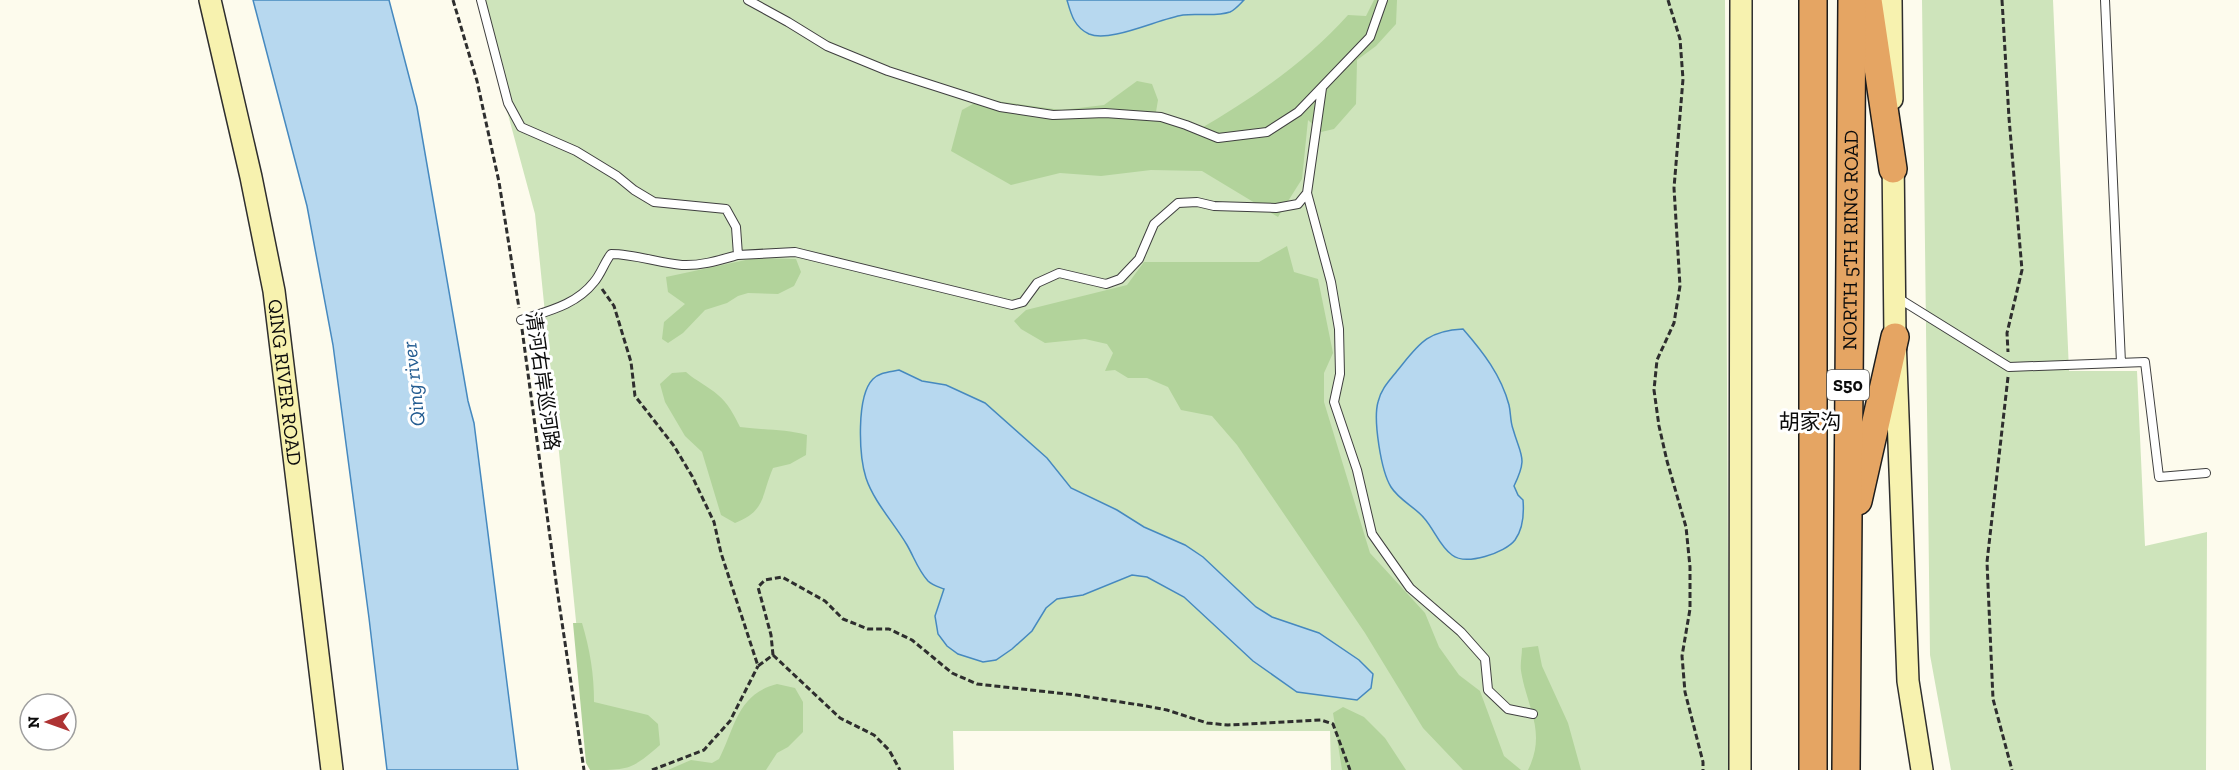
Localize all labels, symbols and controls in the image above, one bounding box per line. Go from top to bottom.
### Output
street label: NORTH 5TH RING ROAD [1837,130,1863,350]
street label: QING RIVER ROAD [263,298,307,467]
street label: 清河右岸巡河路 [521,310,565,452]
water label: Qing river [396,340,430,428]
road number: S50 [1827,370,1869,400]
district label: 胡家沟 [1779,409,1842,434]
north arrow [18,692,78,752]
text: N [24,716,43,729]

